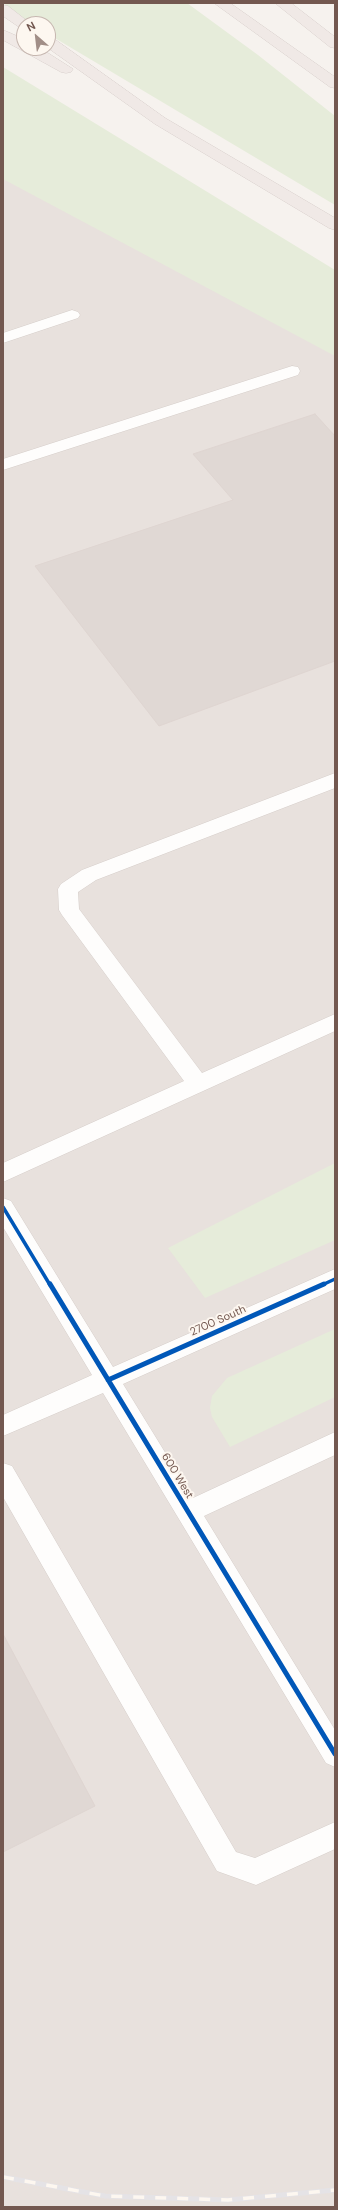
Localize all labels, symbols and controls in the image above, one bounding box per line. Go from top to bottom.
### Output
north arrow [16,16,56,56]
text: N [24,18,38,34]
street label: 2700 South [188,1303,248,1339]
street label: 600 West [158,1451,196,1501]

